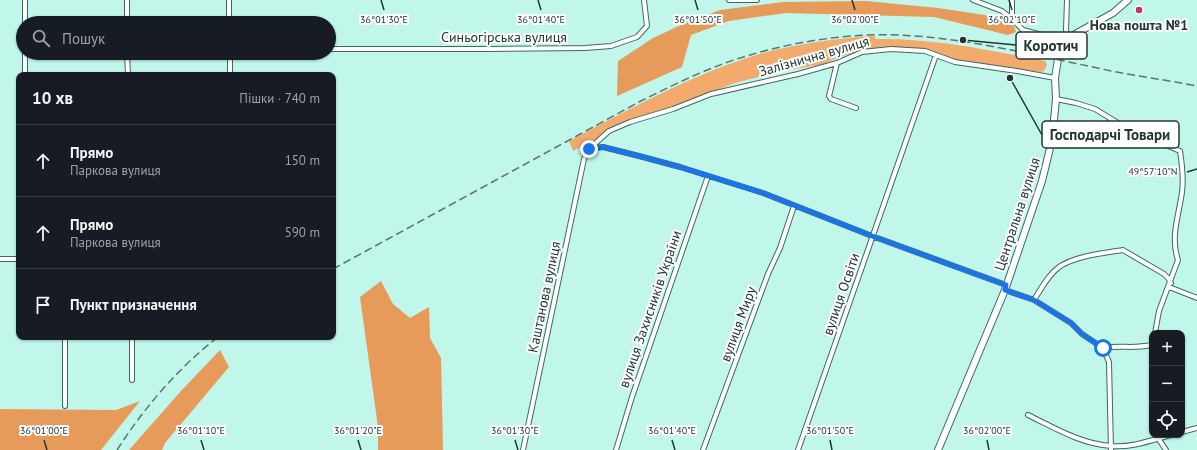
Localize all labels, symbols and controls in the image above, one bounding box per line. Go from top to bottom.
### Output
marker: Нова пошта №1 [1134,5,1144,15]
text: 36°01'30"E [360,13,408,26]
text: 36°01'40"E [517,13,565,26]
text: 36°01'50"E [674,13,722,26]
text: 36°02'00"E [831,13,879,26]
text: 36°02'10"E [988,13,1036,26]
search box [16,16,336,60]
place label: Нова пошта №1 [1090,16,1188,34]
icon: search [30,27,52,49]
street label: Синьогірська вулиця [441,28,567,46]
text: Пошук [62,29,105,48]
street label: Залізнична вулиця [757,32,871,80]
callout: Коротич [1016,32,1087,59]
text: Коротич [1024,36,1078,55]
text: 10 хв [32,87,73,109]
text: Пішки · 740 m [239,90,320,107]
callout: Господарчі Товари [1042,121,1179,148]
text: Господарчі Товари [1050,125,1170,144]
route end [580,140,598,158]
text: Прямо [70,143,113,162]
icon: ahead [32,150,54,172]
text: 150 m [285,152,320,169]
street label: Центральна вулиця [990,155,1044,273]
text: Паркова вулиця [70,162,161,179]
text: 49°57'10"N [1128,165,1178,178]
text: Прямо [70,215,113,234]
icon: ahead [32,222,54,244]
text: 590 m [285,224,320,241]
street label: вулиця Захисників України [615,228,685,390]
text: Паркова вулиця [70,234,161,251]
street label: Каштанова вулиця [523,240,565,354]
street label: вулиця Освіти [819,250,863,338]
street label: вулиця Миру [716,283,760,364]
icon: arrive [32,294,54,316]
text: Пункт призначення [70,295,197,314]
map controls [1149,330,1185,438]
button: + [1149,330,1185,366]
route start [1094,339,1112,357]
button: − [1149,366,1185,402]
button: locate [1149,402,1185,438]
text: 36°01'00"E [20,424,68,437]
text: 36°01'10"E [177,424,225,437]
text: 36°01'20"E [334,424,382,437]
text: 36°01'30"E [491,424,539,437]
text: 36°01'40"E [648,424,696,437]
text: 36°01'50"E [806,424,854,437]
text: 36°02'00"E [963,424,1011,437]

